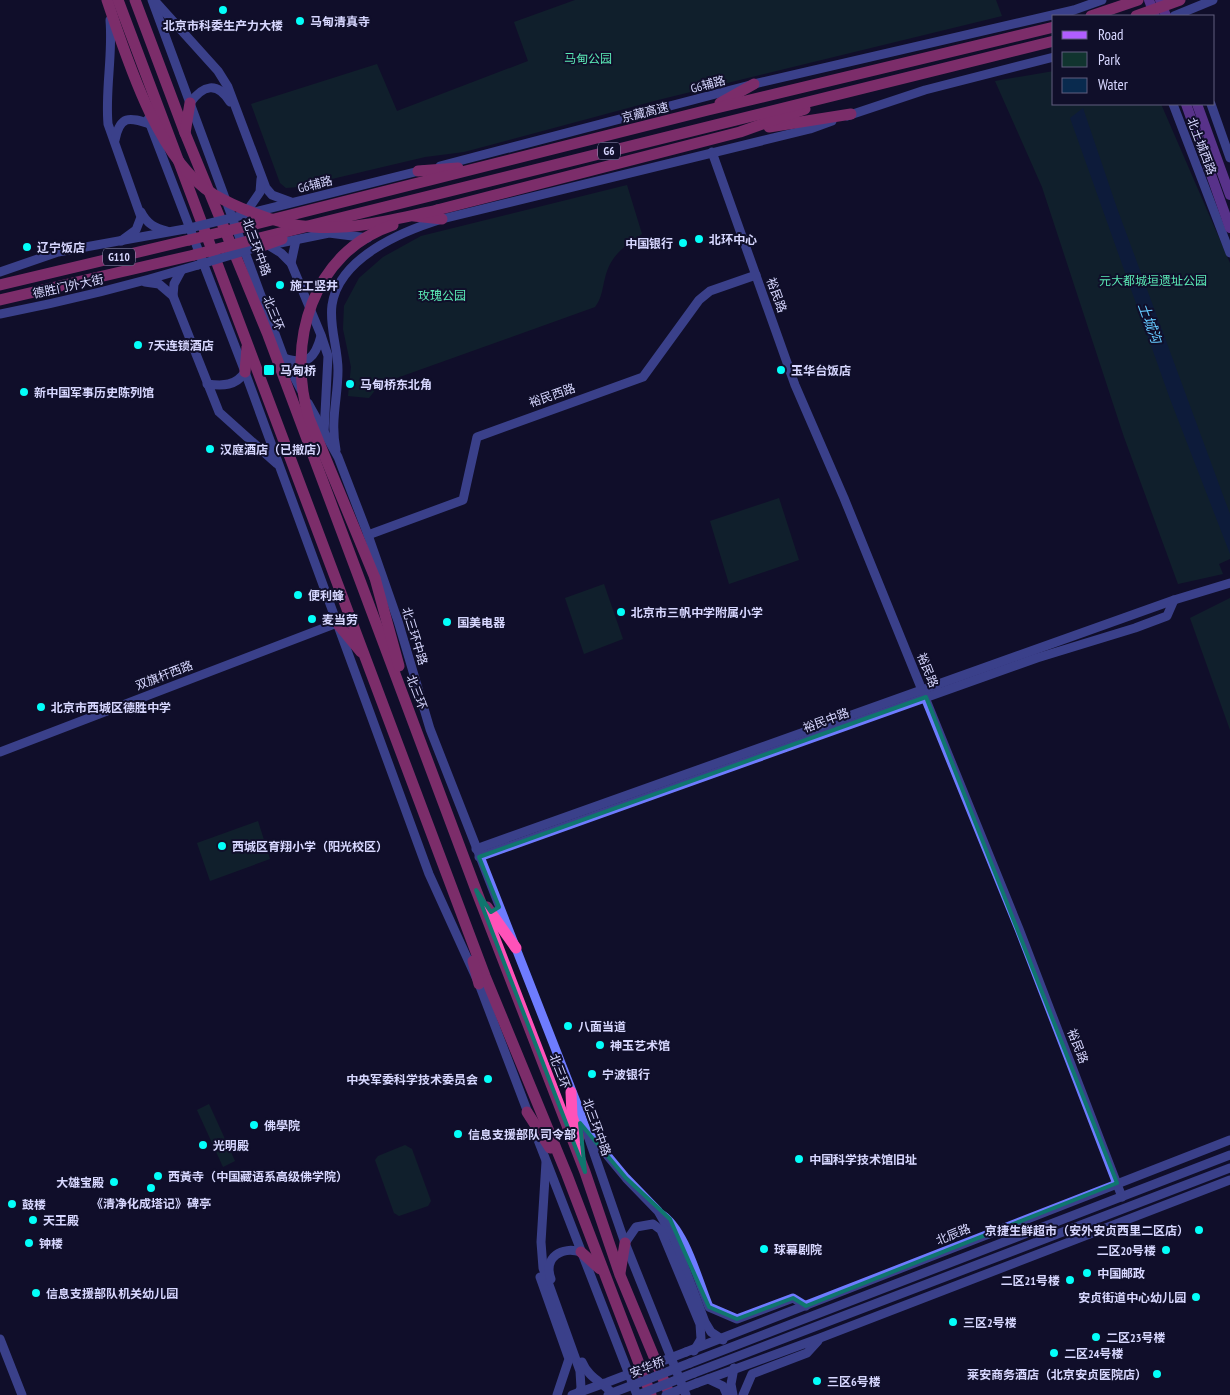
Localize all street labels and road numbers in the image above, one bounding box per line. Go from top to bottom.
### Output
street label: G6辅路 [689,72,727,96]
street label: 京藏高速 [620,99,670,125]
street label: 北土城西路 [1184,115,1220,177]
road number: G6 [598,142,620,160]
street label: G6辅路 [296,172,334,196]
street label: 北三环中路 [240,216,274,278]
road number: G110 [103,248,135,266]
street label: 德胜门外大街 [31,271,105,301]
street label: 裕民路 [764,276,790,314]
street label: 北三环 [260,293,288,333]
street label: 裕民西路 [527,380,577,410]
street label: 北三环中路 [399,605,431,667]
street label: 裕民路 [914,650,942,690]
street label: 双旗杆西路 [133,657,195,693]
street label: 北三环 [404,673,430,711]
street label: 裕民中路 [801,705,851,735]
street label: 裕民路 [1065,1027,1091,1065]
street label: 北三环 [547,1052,573,1090]
street label: 北三环中路 [580,1096,614,1158]
street label: 北辰路 [933,1220,973,1248]
street label: 安华桥 [628,1354,666,1380]

